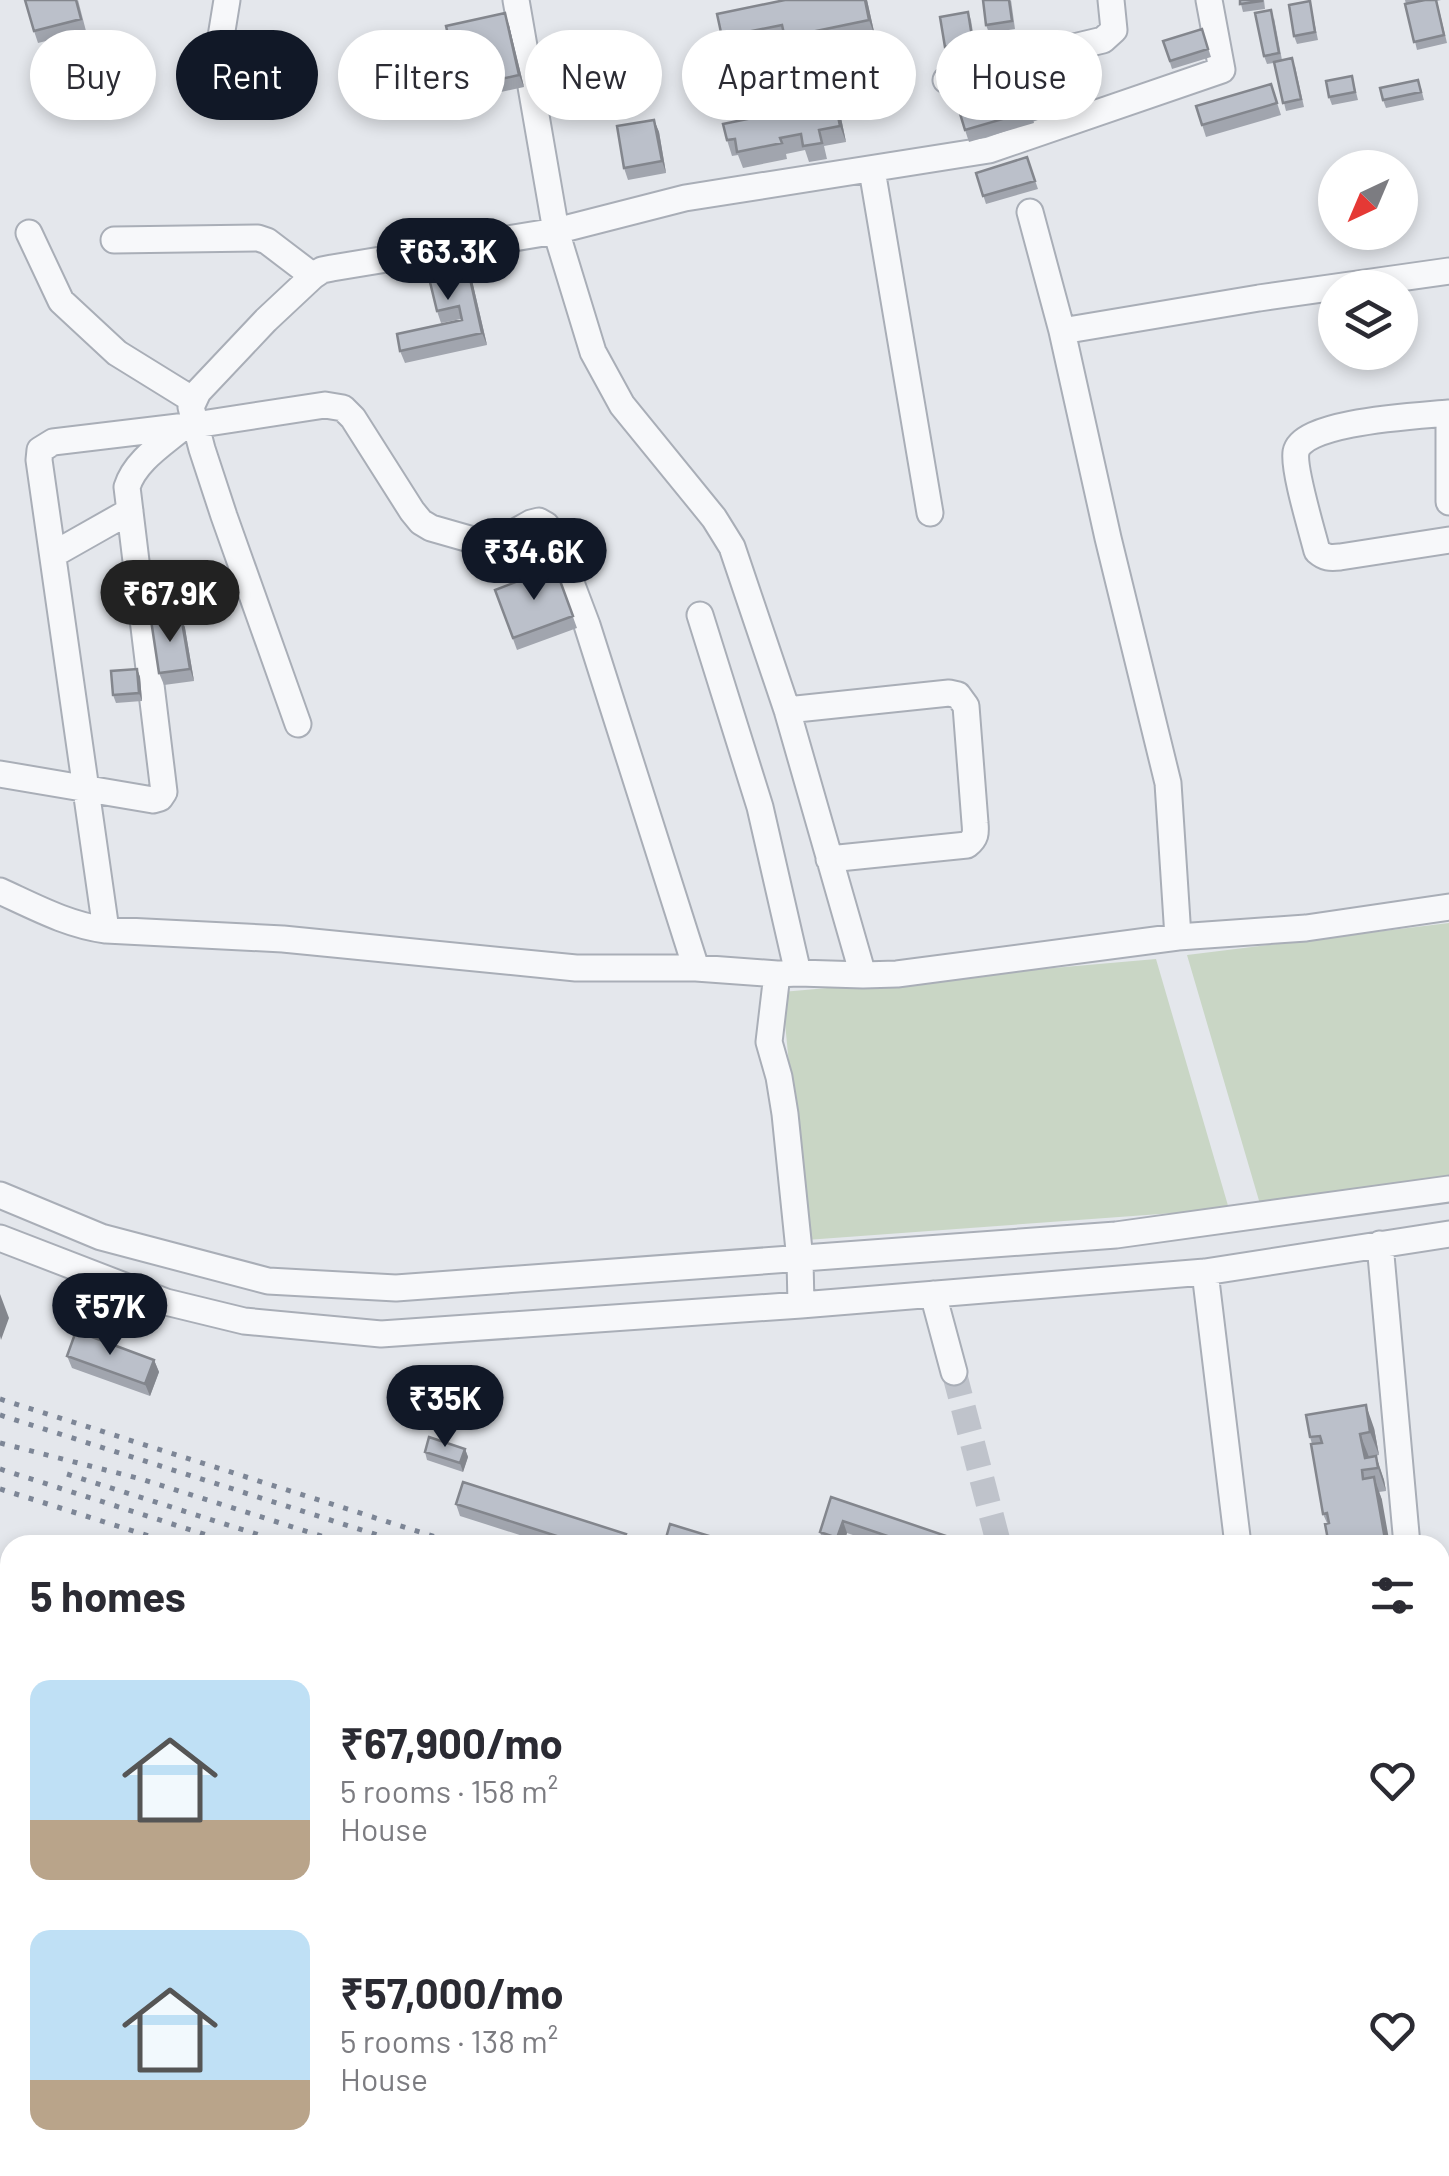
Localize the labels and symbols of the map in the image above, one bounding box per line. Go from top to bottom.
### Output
north arrow [1318,150,1418,250]
pin: ₹63.3K [367,218,529,303]
pin: ₹34.6K [453,518,615,603]
pin: ₹67.9K [89,560,251,645]
pin: ₹57K [51,1273,169,1358]
pin: ₹35K [386,1365,504,1450]

